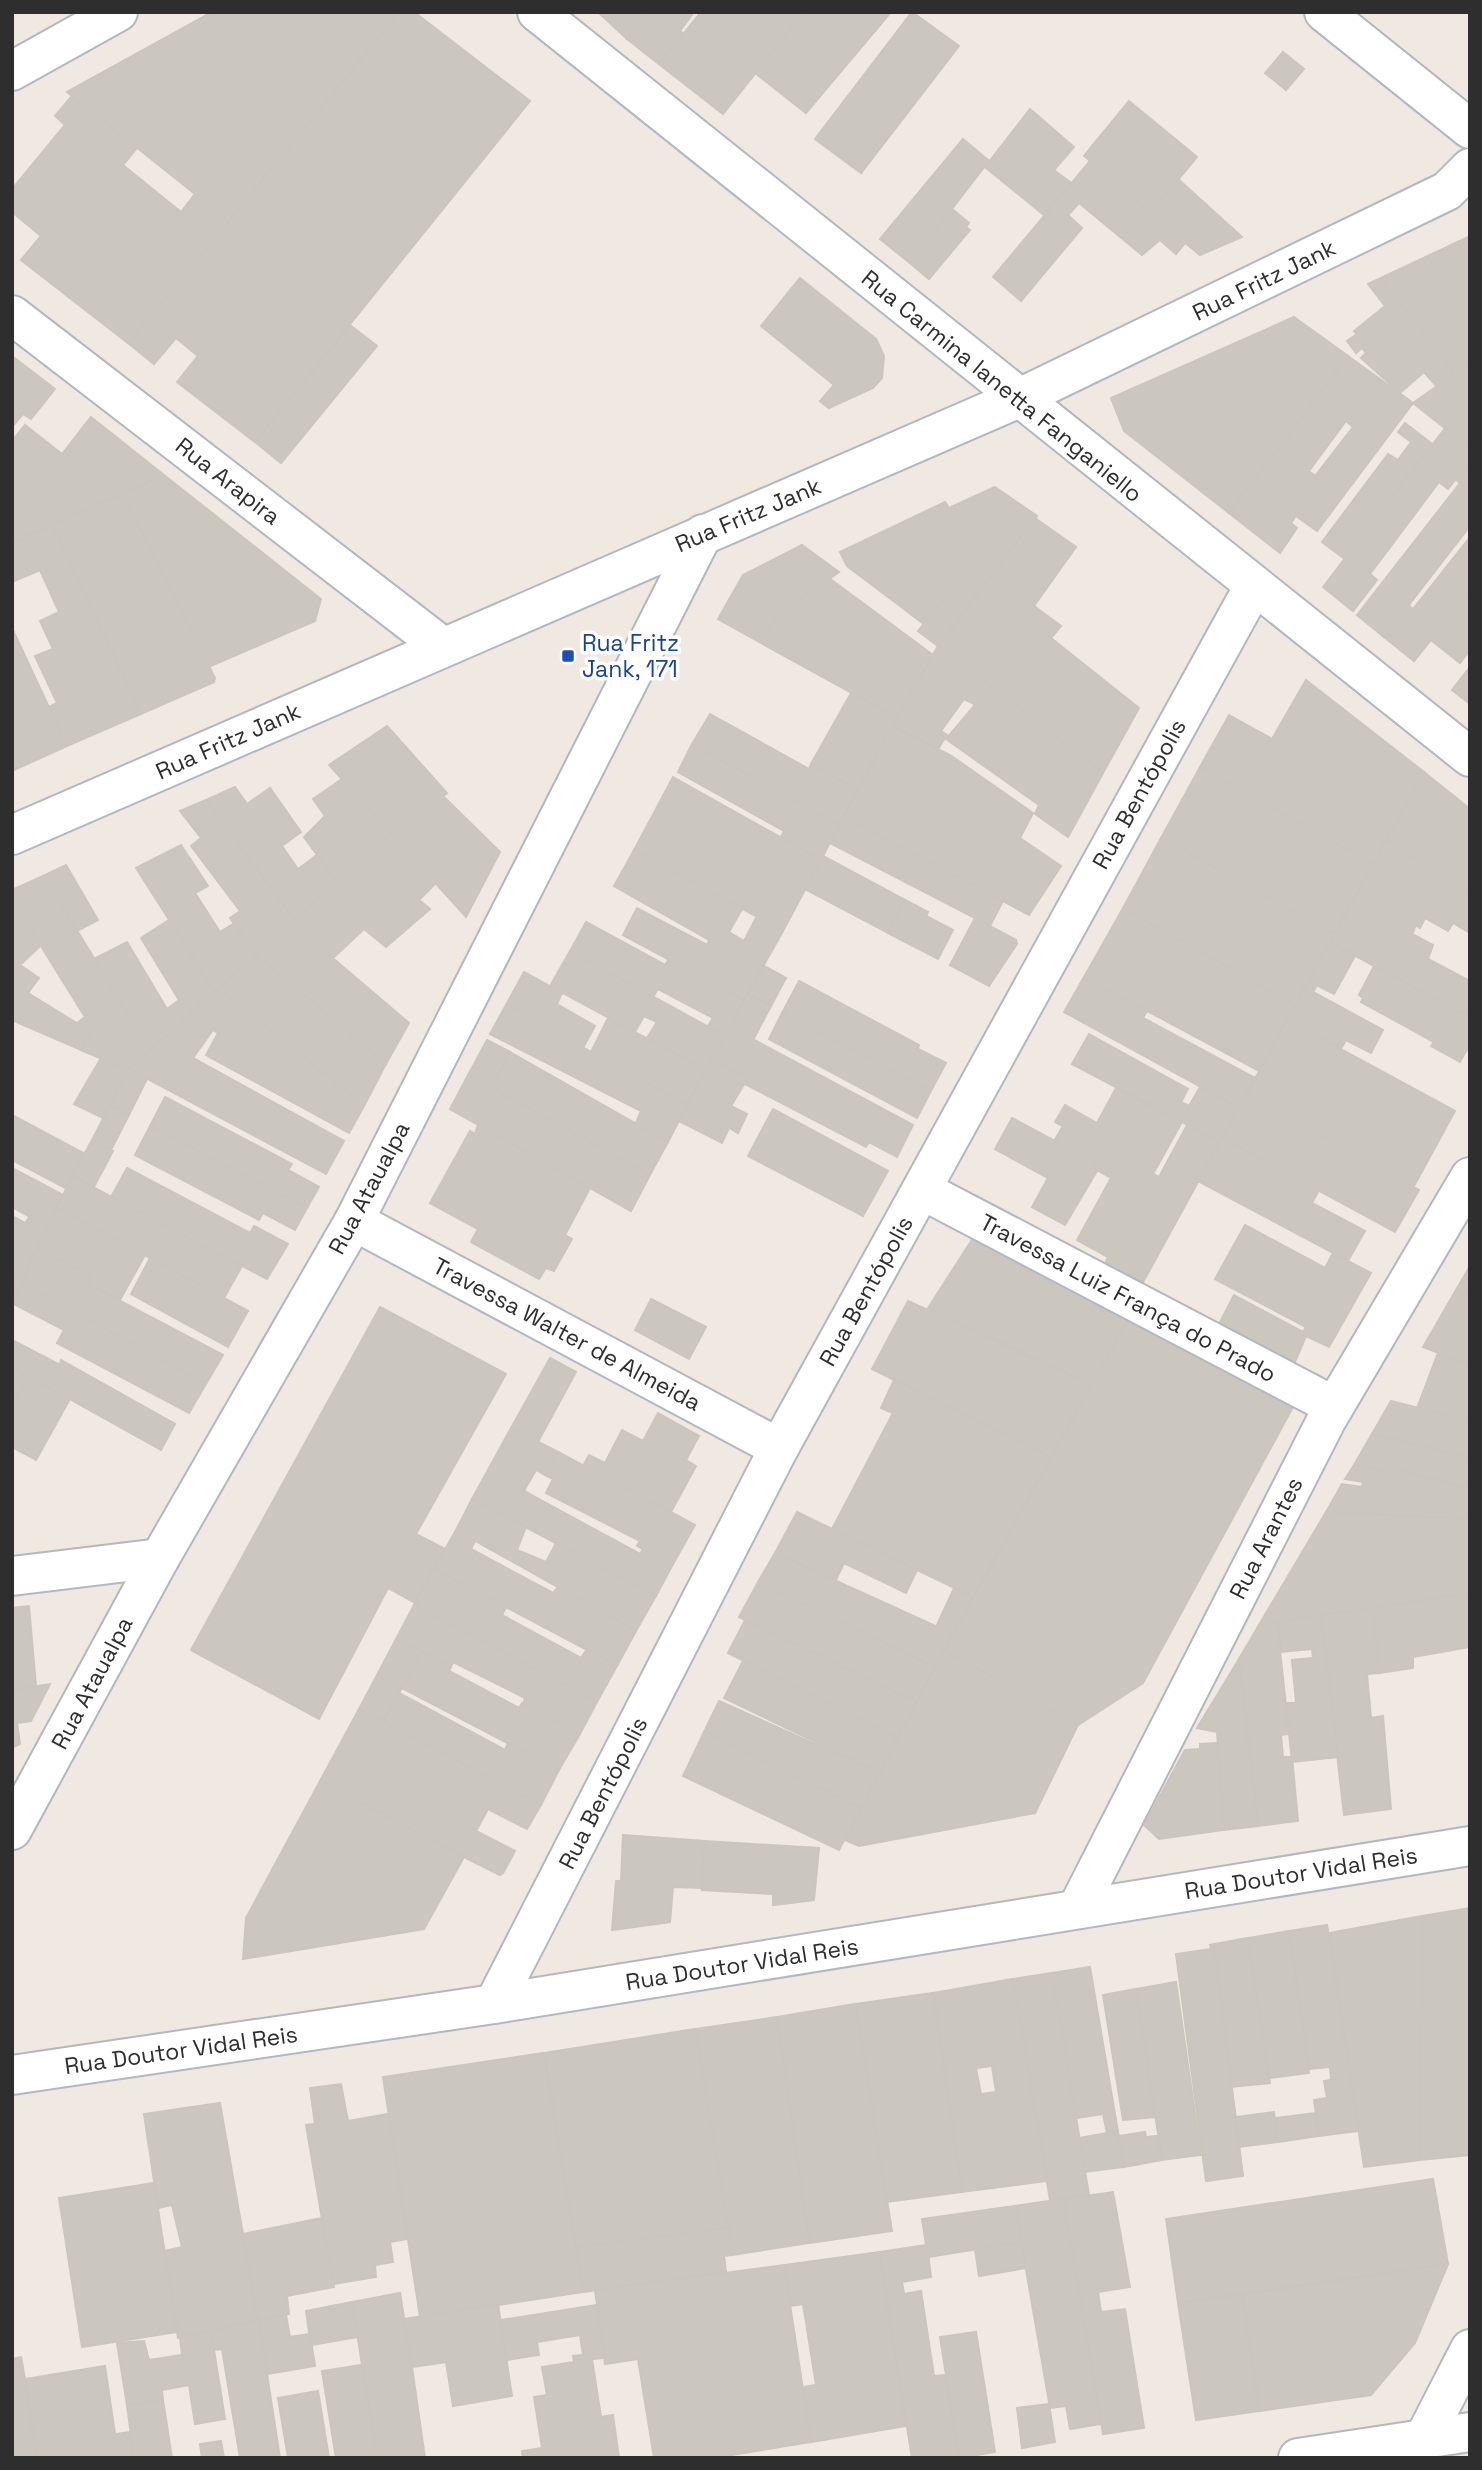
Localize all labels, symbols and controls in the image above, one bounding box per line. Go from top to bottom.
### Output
street label: Rua Fritz Jank [1187,232,1341,328]
street label: Rua Carmina Ianetta Fanganiello [855,263,1149,509]
street label: Rua Arapira [169,431,287,531]
street label: Rua Fritz Jank [670,471,826,559]
place label: Rua Fritz Jank, 171 [582,628,679,684]
marker: Rua Fritz Jank, 171 [560,648,576,664]
street label: Rua Fritz Jank [151,696,305,786]
street label: Rua Bentópolis [1085,714,1193,874]
street label: Rua Ataualpa [322,1117,416,1259]
street label: Travessa Luiz França do Prado [975,1207,1281,1389]
street label: Rua Bentópolis [812,1211,920,1371]
street label: Travessa Walter de Almeida [428,1250,706,1418]
street label: Rua Arantes [1222,1472,1310,1604]
street label: Rua Ataualpa [45,1612,139,1754]
street label: Rua Bentópolis [552,1712,654,1874]
street label: Rua Doutor Vidal Reis [1182,1840,1420,1906]
street label: Rua Doutor Vidal Reis [623,1931,861,1997]
street label: Rua Doutor Vidal Reis [62,2019,300,2081]

